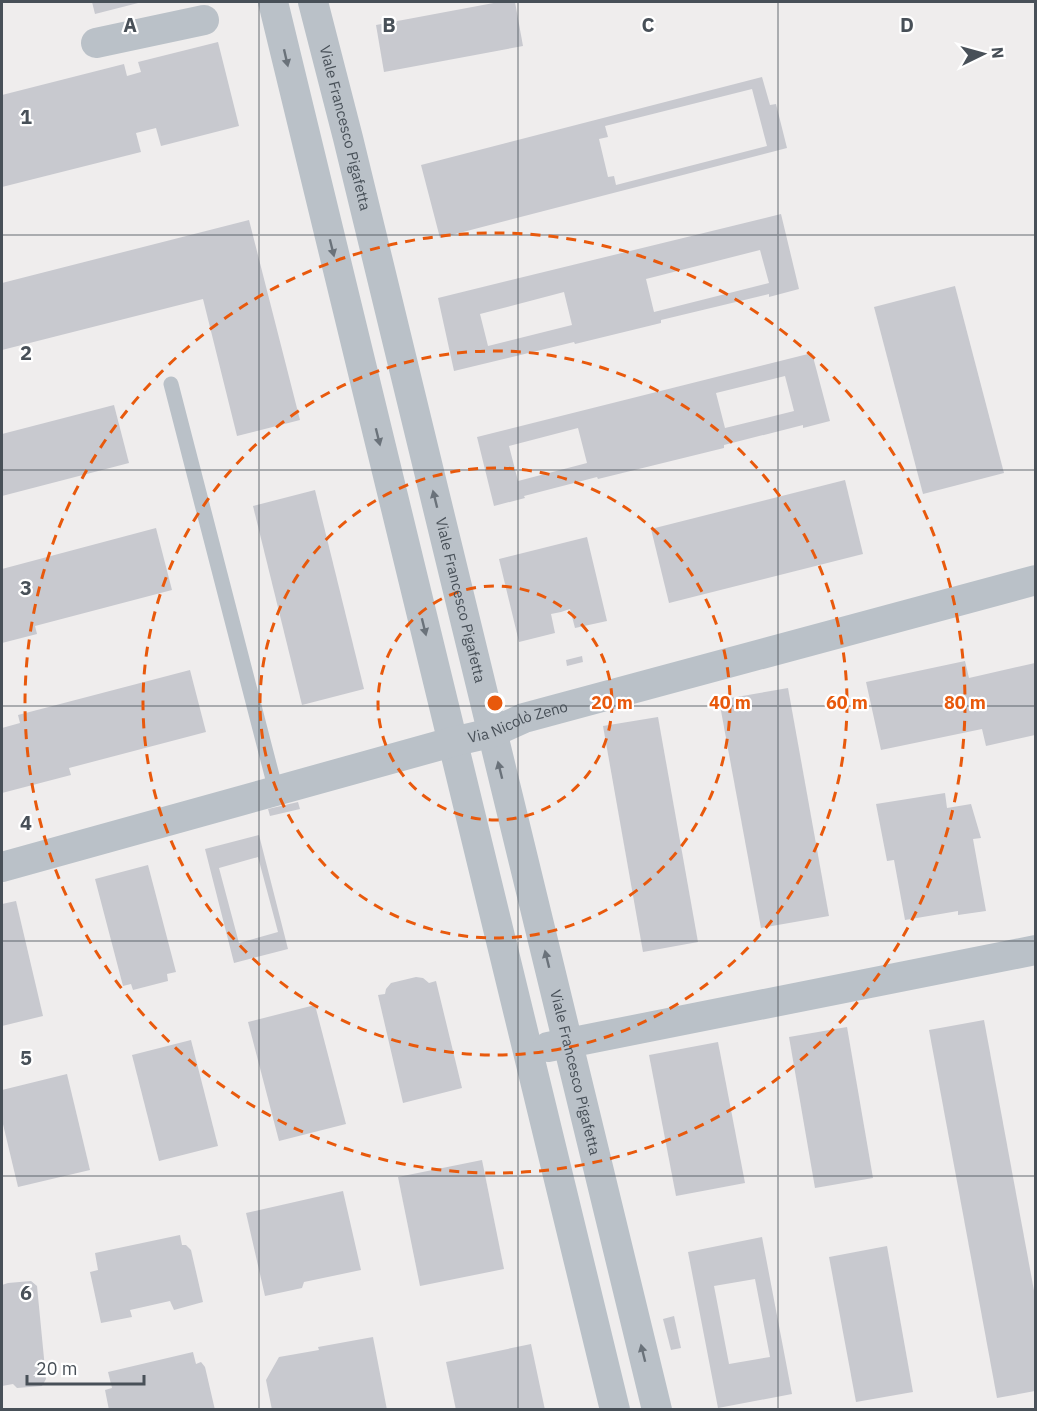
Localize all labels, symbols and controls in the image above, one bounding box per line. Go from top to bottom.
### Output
text: A [123,11,137,38]
text: B [382,11,396,38]
text: C [641,11,655,38]
text: D [900,11,914,38]
north arrow [953,24,1013,84]
street label: Viale Francesco Pigafetta [316,43,375,212]
text: N [987,46,1008,59]
one-way arrow [282,49,292,68]
text: 1 [20,103,32,130]
one-way arrow [327,239,337,257]
text: 2 [20,339,32,366]
one-way arrow [373,428,383,447]
one-way arrow [429,489,439,508]
street label: Viale Francesco Pigafetta [431,515,490,685]
text: 3 [20,574,32,601]
one-way arrow [419,618,429,636]
text: 20 m [591,691,633,714]
text: 40 m [709,691,751,714]
text: 60 m [826,691,868,714]
text: 80 m [944,691,986,714]
centre of rings [485,693,505,713]
street label: Via Nicolò Zeno [466,697,570,747]
one-way arrow [495,761,505,779]
text: 4 [20,809,32,836]
one-way arrow [541,950,551,968]
street label: Viale Francesco Pigafetta [546,988,605,1157]
text: 5 [20,1044,32,1071]
text: 6 [20,1279,32,1306]
one-way arrow [637,1343,647,1362]
scale bar [27,1348,144,1386]
text: 20 m [36,1357,78,1380]

